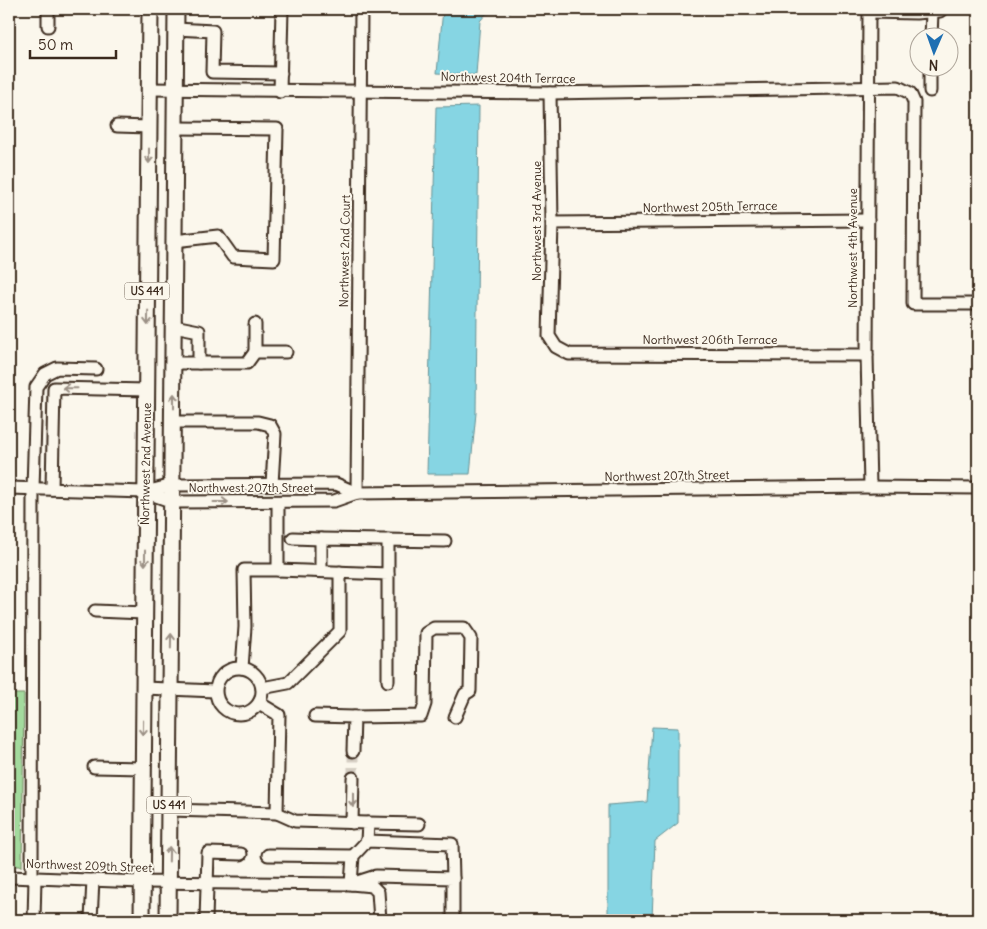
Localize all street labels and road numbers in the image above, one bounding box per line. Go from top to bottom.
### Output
street label: Northwest 204th Terrace [440,69,576,86]
street label: Northwest 3rd Avenue [529,161,544,281]
street label: Northwest 4th Avenue [845,188,860,308]
street label: Northwest 2nd Court [336,194,353,308]
street label: Northwest 205th Terrace [642,198,778,215]
road number: US 441 [124,282,170,300]
street label: Northwest 206th Terrace [643,332,777,347]
street label: Northwest 2nd Avenue [137,403,154,525]
street label: Northwest 207th Street [604,467,730,484]
street label: Northwest 207th Street [188,480,314,495]
road number: US 441 [146,796,192,814]
street label: Northwest 209th Street [26,856,152,875]

